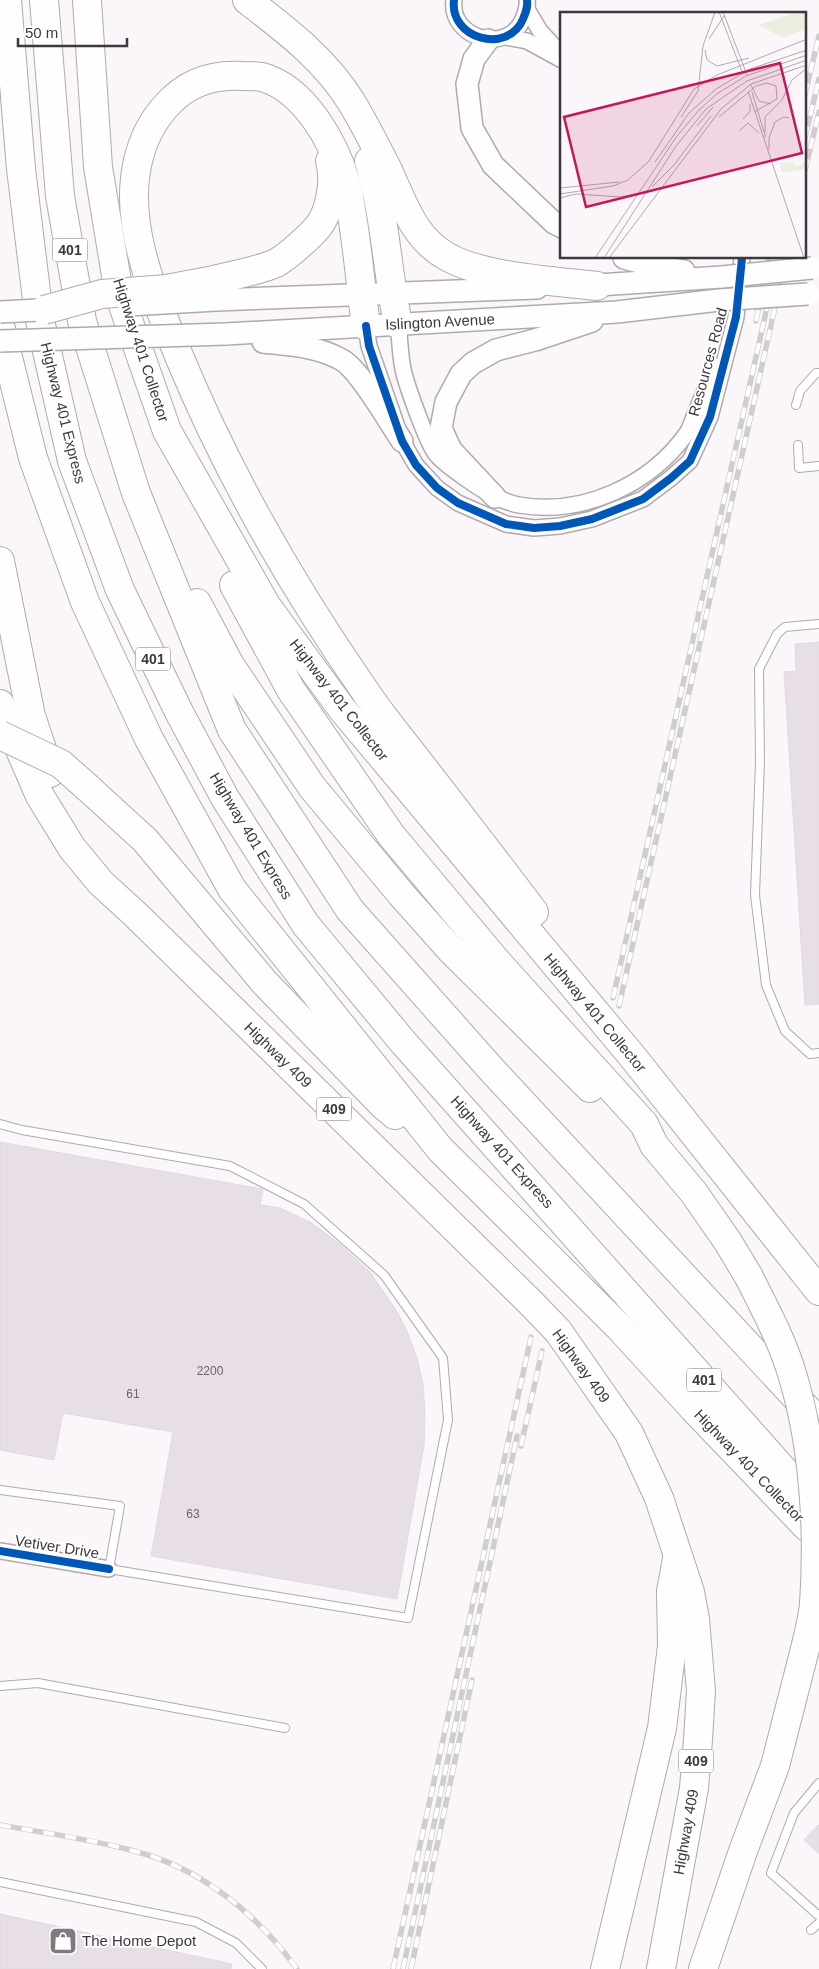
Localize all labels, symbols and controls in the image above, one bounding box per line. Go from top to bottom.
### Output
inset map [560,12,806,259]
scale bar [18,15,126,47]
text: 50 m [25,24,58,41]
road number: 401 [52,238,88,262]
street label: Highway 401 Collector [110,276,173,424]
street label: Resources Road [685,306,730,418]
street label: Islington Avenue [385,310,495,333]
street label: Highway 401 Express [38,340,89,485]
street label: Highway 401 Collector [286,635,392,764]
road number: 401 [136,648,170,671]
street label: Highway 401 Express [207,769,296,902]
street label: Highway 401 Collector [541,950,650,1076]
street label: Highway 409 [241,1018,315,1091]
street label: Highway 401 Express [448,1092,557,1211]
road number: 409 [316,1098,352,1120]
street label: Highway 409 [549,1326,614,1406]
house number: 2200 [197,1364,224,1378]
road number: 401 [686,1368,722,1392]
house number: 61 [126,1387,140,1401]
street label: Highway 401 Collector [691,1406,808,1526]
house number: 63 [186,1507,200,1521]
street label: Vetiver Drive [14,1531,100,1562]
road number: 409 [678,1750,714,1772]
street label: Highway 409 [670,1788,701,1876]
shop icon: The Home Depot [48,1926,78,1956]
place label: The Home Depot [82,1932,197,1949]

